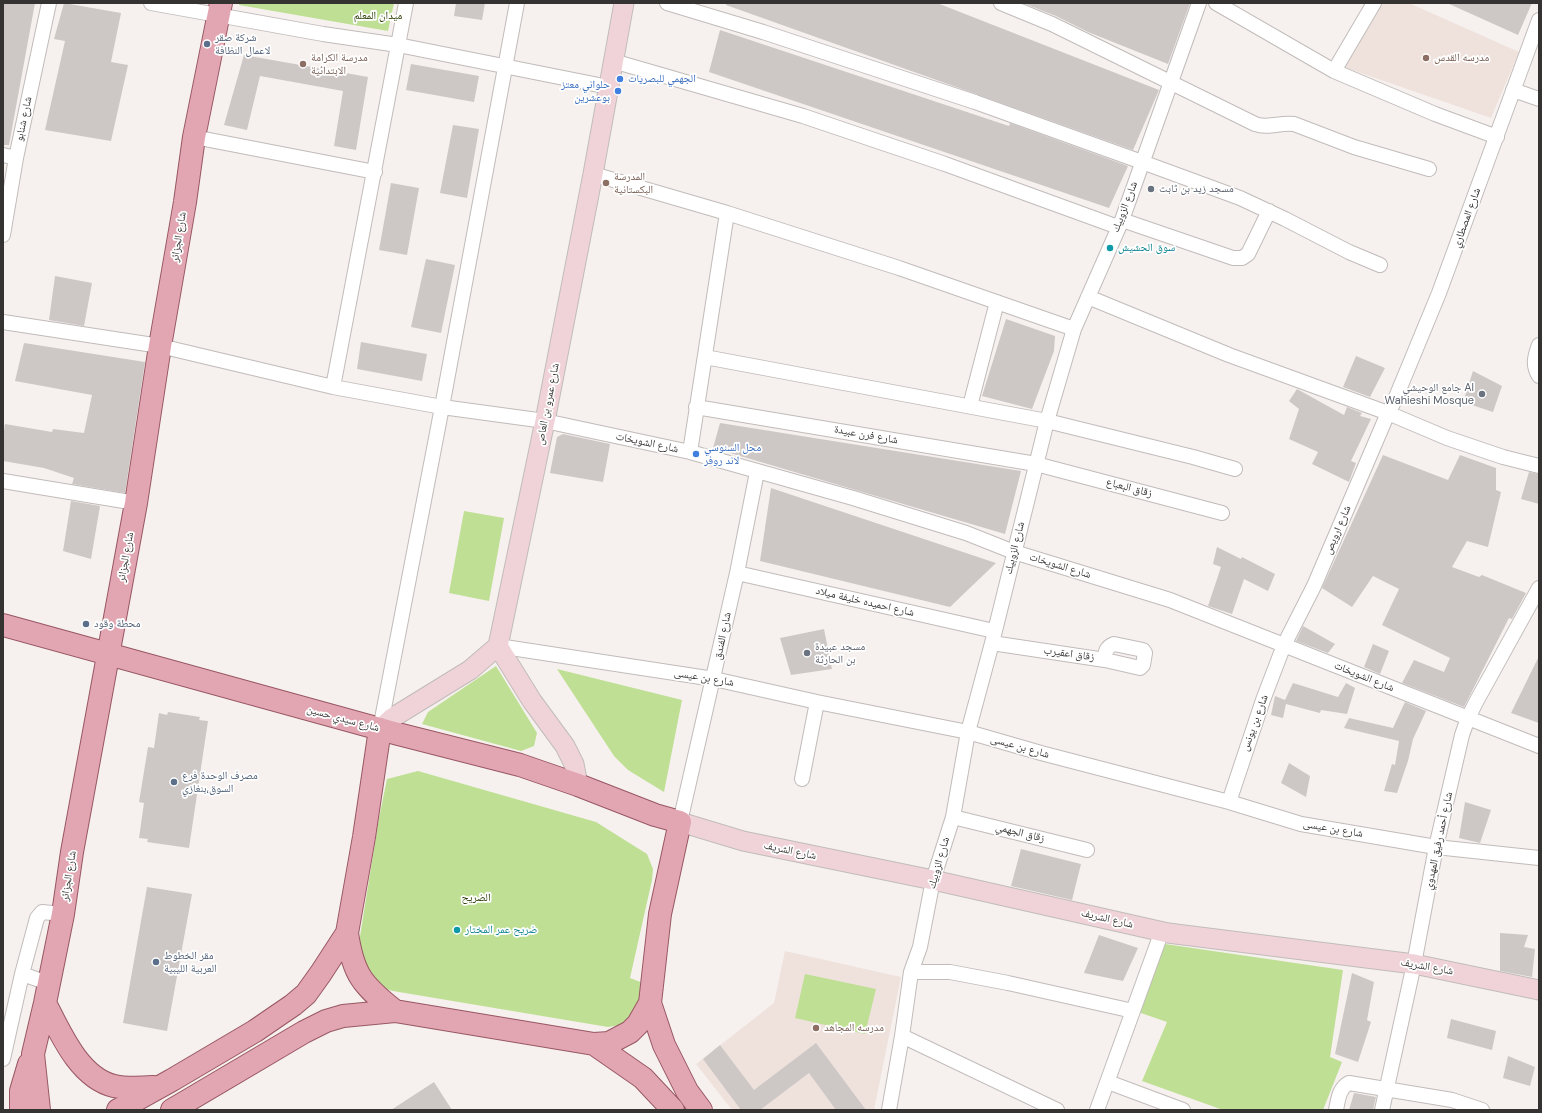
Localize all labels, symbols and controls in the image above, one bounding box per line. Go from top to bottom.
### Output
park label: ميدان المعلم [354,9,402,23]
place label: شركة صقر لاعمال النظافة [215,31,271,57]
marker: شركة صقر لاعمال النظافة [202,39,212,49]
place label: مدرسة الكرامة الابتدائية [311,51,368,77]
place label: مدرسه القدس [1434,51,1489,65]
marker: مدرسه القدس [1421,53,1431,63]
marker: مدرسة الكرامة الابتدائية [298,59,308,69]
place label: الجهمي للبصريات [628,72,696,86]
marker: الجهمي للبصريات [615,74,625,84]
place label: حلواني معتز بوعشرين [561,78,610,104]
marker: حلواني معتز بوعشرين [613,86,623,96]
street label: شارع شنابو [13,96,35,142]
place label: المدرسة البكستانية [614,170,653,196]
marker: المدرسة البكستانية [601,178,611,188]
street label: شارع الزوبيك [1109,180,1141,234]
place label: مسجد زيد بن ثابت [1159,182,1234,196]
marker: مسجد زيد بن ثابت [1146,184,1156,194]
street label: شارع المصطاري [1450,186,1484,250]
street label: شارع الجزائر [169,211,189,263]
place label: سوق الحشيش [1118,241,1175,255]
marker: سوق الحشيش [1105,243,1115,253]
street label: شارع عمرو بن العاص [534,362,562,446]
place label: جامع الوحيشي Al Wahieshi Mosque [1385,381,1474,407]
marker: جامع الوحيشي Al Wahieshi Mosque [1477,389,1487,399]
street label: شارع فرن عبيدة [833,423,899,447]
street label: شارع الشويخات [615,430,679,456]
place label: محل السنوسي لاند روفر [704,441,761,467]
marker: محل السنوسي لاند روفر [691,449,701,459]
street label: زقاق البعباع [1105,476,1153,500]
street label: شارع ارويص [1322,504,1354,556]
street label: شارع الزوبيك [1002,520,1028,576]
street label: شارع الجزائر [115,531,137,583]
street label: شارع الشويخات [1028,550,1092,582]
street label: شارع احميده خليفة ميلاد [814,584,916,620]
street label: شارع الفندق [711,611,735,661]
place label: محطة وقود [94,617,141,631]
marker: محطة وقود [81,619,91,629]
place label: مسجد عبيدة بن الحارثة [815,640,865,666]
street label: زقاق اعقيرب [1043,644,1095,664]
marker: مسجد عبيدة بن الحارثة [802,648,812,658]
street label: شارع الشويخات [1332,659,1396,695]
street label: شارع بن عيسى [673,666,735,690]
street label: شارع بن يونس [1239,693,1271,753]
street label: شارع سيدي حسين [305,703,381,735]
street label: شارع بن عيسى [989,732,1051,762]
place label: مصرف الوحدة فرع السوق،بنغازي [182,769,258,795]
marker: مصرف الوحدة فرع السوق،بنغازي [169,777,179,787]
street label: شارع أحمد رفيق المهدوي [1422,791,1456,891]
street label: شارع بن عيسى [1302,817,1364,841]
street label: زقاق الجهمي [994,821,1046,845]
street label: شارع الزوبيك [925,835,953,891]
street label: شارع الشريف [763,839,817,863]
street label: شارع الجزائر [59,850,79,902]
park label: الضريح [461,891,491,905]
street label: شارع الشريف [1080,907,1134,931]
place label: ضريح عمر المختار [465,923,537,937]
marker: ضريح عمر المختار [452,925,462,935]
place label: مقر الخطوط العربية الليبية [164,949,217,975]
street label: شارع الشريف [1400,956,1454,978]
marker: مقر الخطوط العربية الليبية [151,957,161,967]
place label: مدرسه المجاهد [824,1021,884,1035]
marker: مدرسه المجاهد [811,1023,821,1033]

